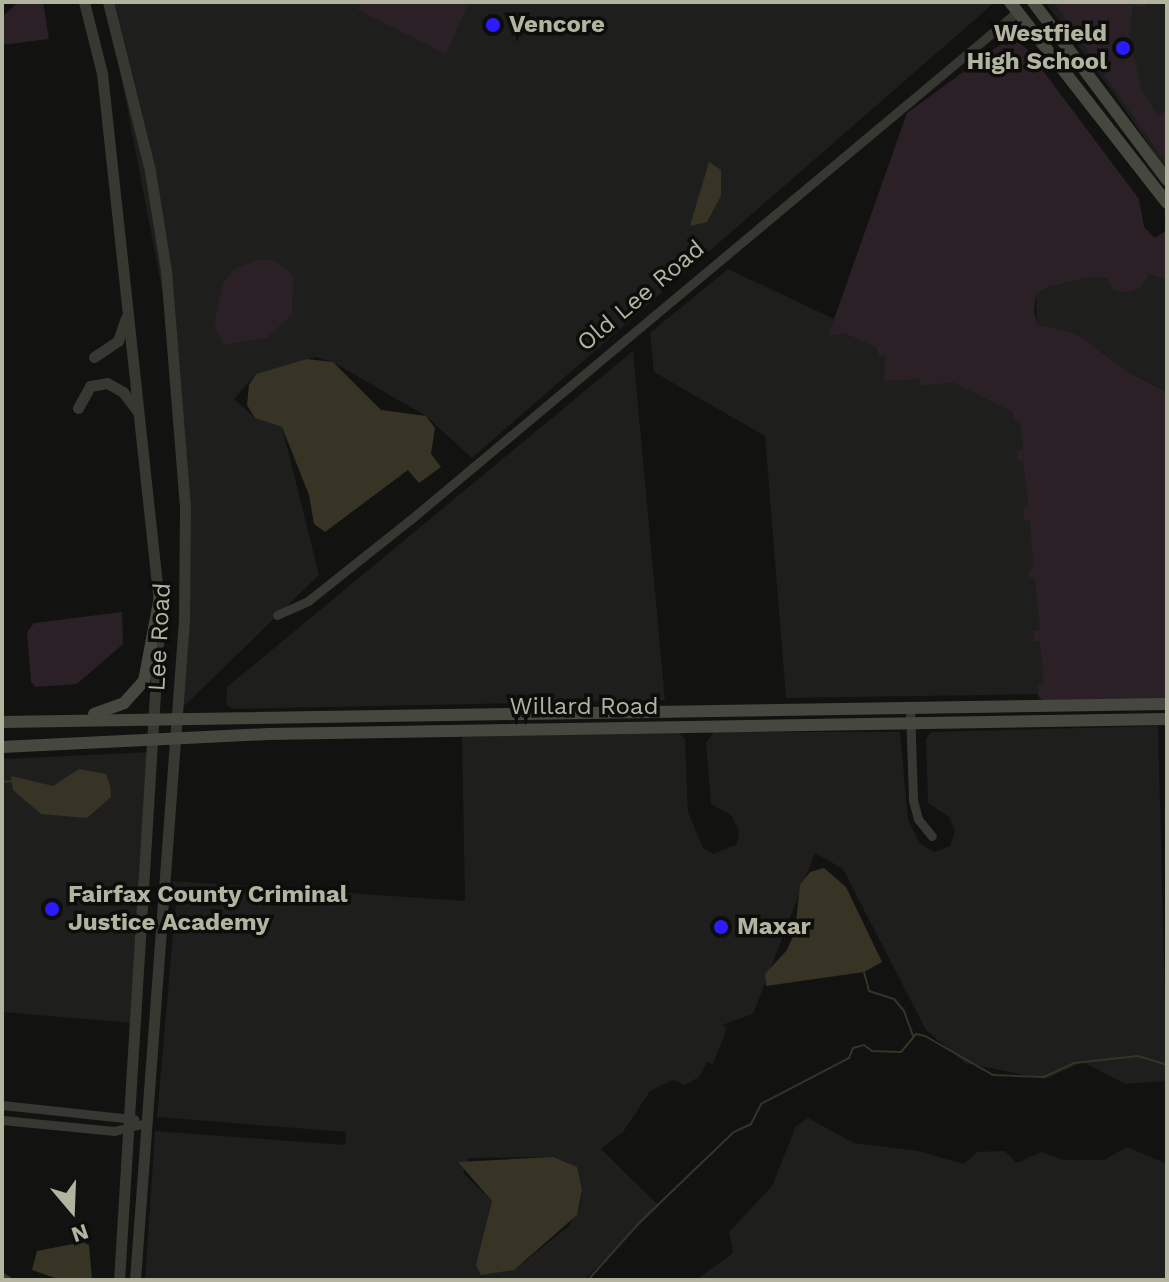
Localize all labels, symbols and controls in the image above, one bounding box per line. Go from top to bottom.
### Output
place label: Vencore [509,11,605,39]
marker: Vencore [484,16,502,34]
place label: Westfield High School [966,20,1107,76]
marker: Westfield High School [1114,39,1132,57]
street label: Old Lee Road [572,235,710,357]
street label: Lee Road [143,582,177,692]
street label: Willard Road [510,693,658,721]
place label: Fairfax County Criminal Justice Academy [68,881,349,937]
marker: Fairfax County Criminal Justice Academy [43,900,61,918]
place label: Maxar [737,913,811,941]
marker: Maxar [712,918,730,936]
north arrow [32,1170,112,1250]
text: N [68,1219,92,1248]

